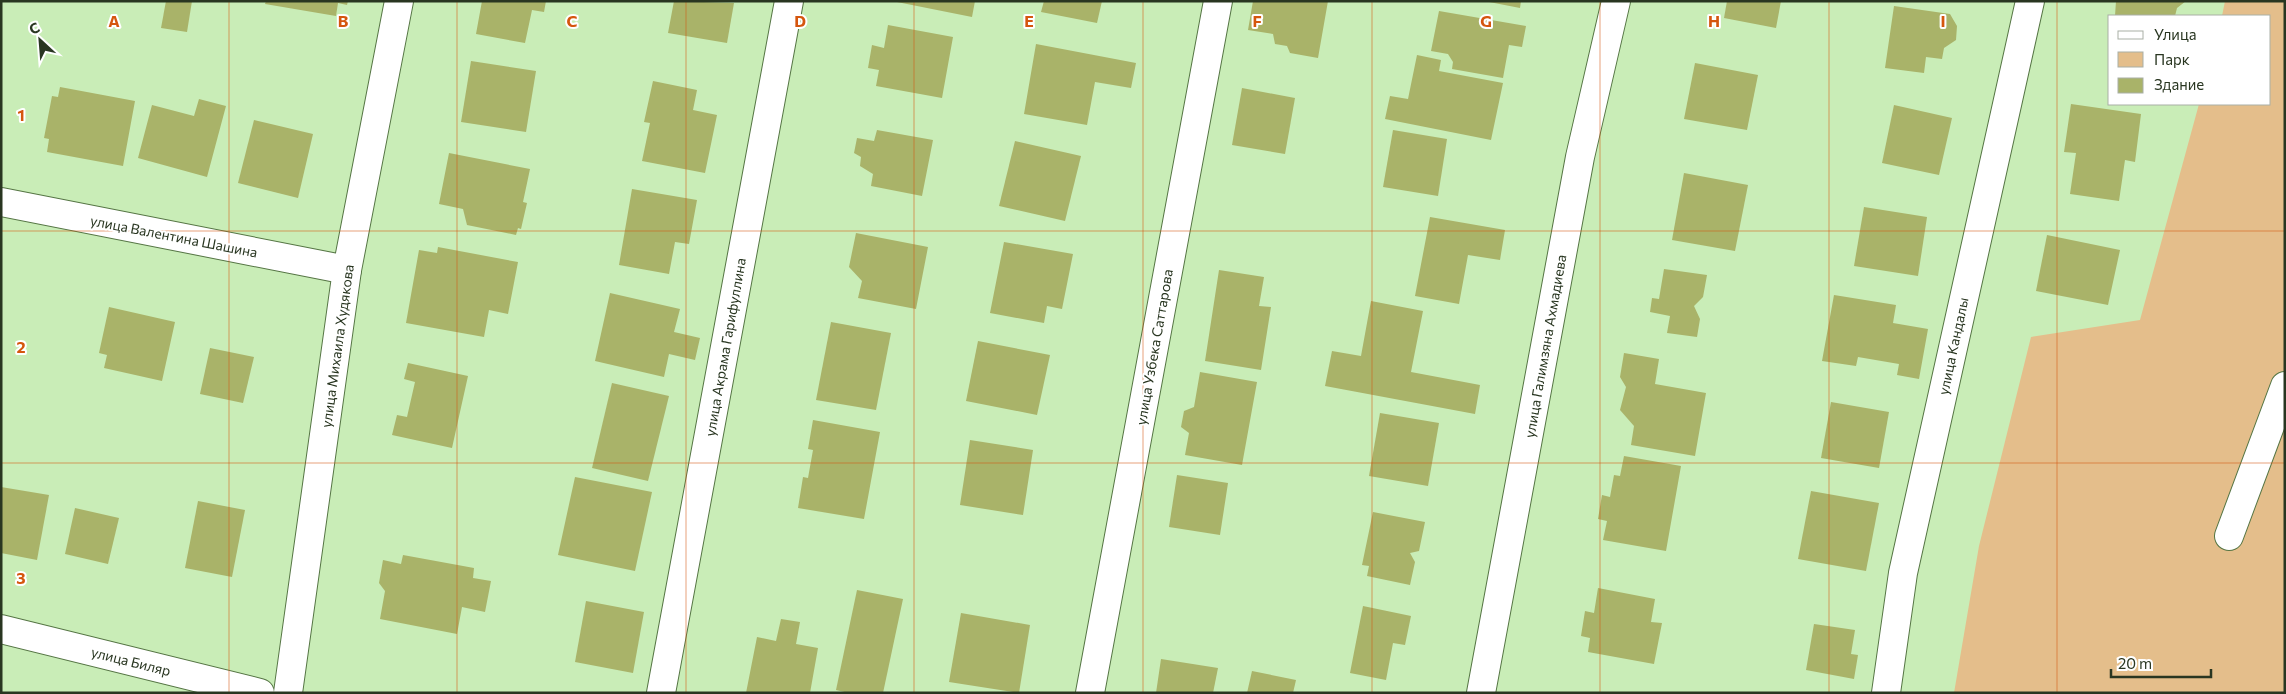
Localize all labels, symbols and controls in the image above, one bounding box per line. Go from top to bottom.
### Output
text: A [108,11,120,30]
text: B [338,11,349,30]
text: C [567,11,578,30]
text: D [794,11,806,30]
text: E [1024,11,1034,30]
text: F [1252,11,1262,30]
text: G [1480,11,1492,30]
text: H [1708,11,1720,30]
text: I [1940,11,1946,30]
north arrow [15,15,65,65]
legend [2108,15,2271,105]
text: С [26,18,42,38]
text: Улица [2154,25,2196,43]
text: Парк [2154,50,2190,68]
text: Здание [2154,75,2204,93]
text: 1 [17,105,25,124]
street label: улица Валентина Шашина [89,211,259,261]
street label: улица Галимзяна Ахмадиева [1521,253,1569,439]
street label: улица Акрама Гарифуллина [701,257,749,437]
street label: улица Михаила Худякова [317,263,357,429]
street label: улица Узбека Саттарова [1132,268,1176,426]
street label: улица Кандалы [1934,296,1972,396]
text: 2 [16,337,26,356]
text: 3 [16,568,26,587]
street label: улица Биляр [89,643,173,679]
scale bar [2111,646,2211,678]
text: 20 m [2118,654,2152,672]

